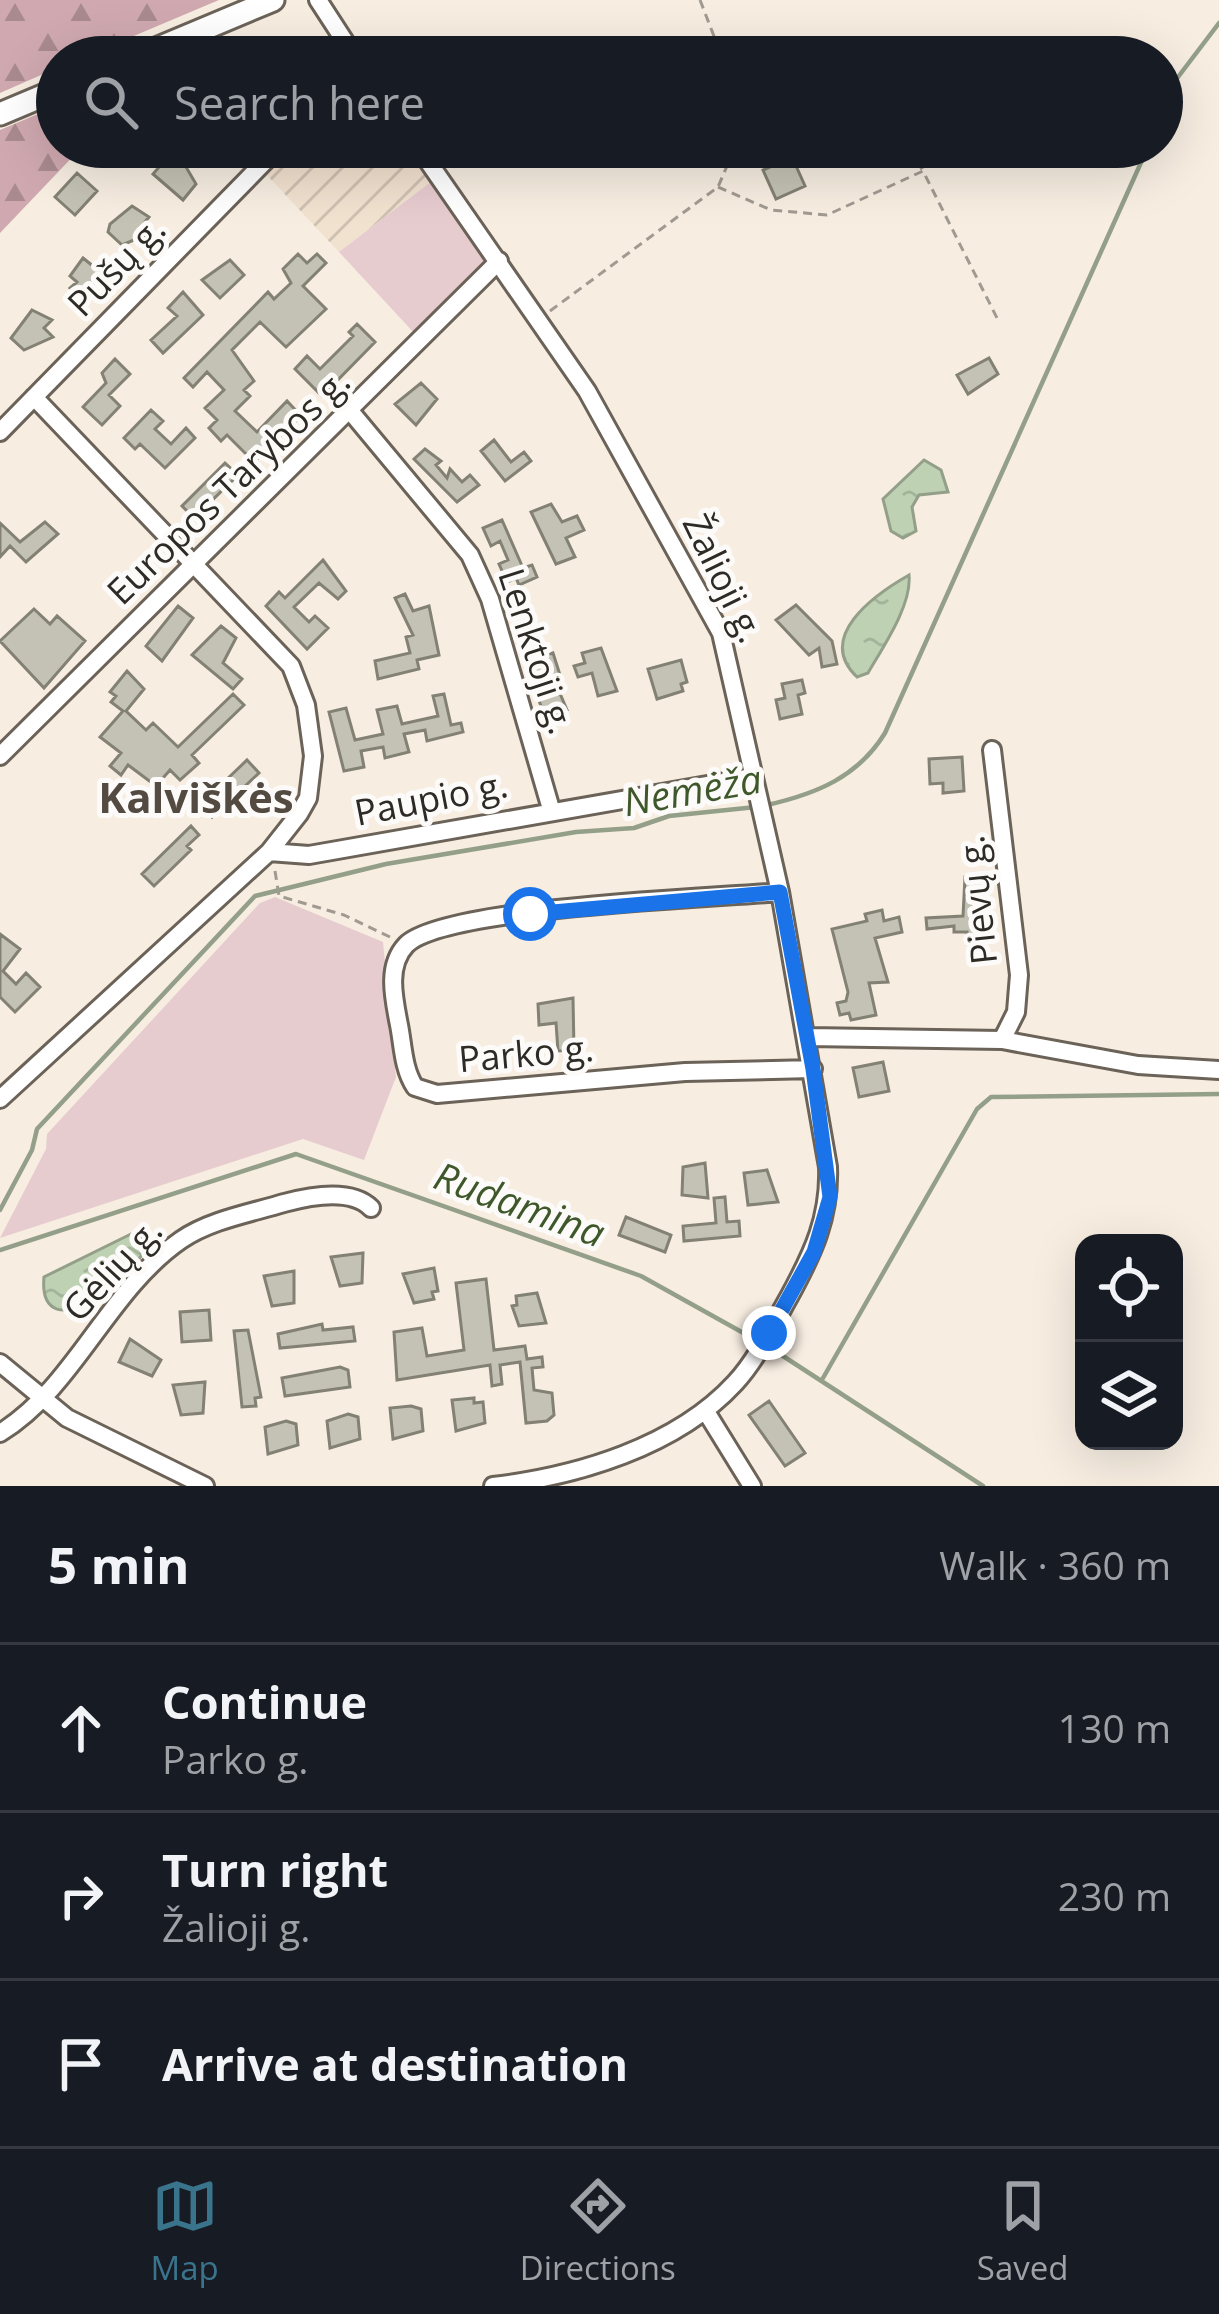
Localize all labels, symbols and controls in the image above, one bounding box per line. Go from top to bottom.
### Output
search box [36,36,1183,168]
icon: search [78,69,144,135]
text: Search here [174,72,425,133]
street label: Pušų g. [56,205,176,327]
street label: Europos Tarybos g. [96,357,360,615]
street label: Žalioji g. [672,506,776,650]
street label: Lenktoji g. [487,562,587,740]
water label: Nemėža [619,751,765,827]
street label: Paupio g. [350,759,512,837]
district label: Kalviškės [98,768,294,825]
street label: Pievų g. [946,833,1008,967]
route start [503,887,557,941]
street label: Parko g. [456,1023,596,1083]
water label: Rudamina [427,1148,613,1258]
street label: Gėlių g. [51,1207,173,1331]
map controls [1075,1234,1183,1450]
button: locate [1075,1234,1183,1342]
route end [742,1306,796,1360]
button: layers [1075,1342,1183,1450]
text: 5 min [48,1529,190,1599]
text: Walk · 360 m [939,1538,1171,1591]
text: Continue [162,1671,367,1732]
icon: ahead [48,1695,114,1761]
text: 130 m [1058,1701,1171,1754]
text: Parko g. [162,1732,309,1785]
text: Turn right [162,1839,388,1900]
icon: right [48,1863,114,1929]
text: 230 m [1058,1869,1171,1922]
text: Žalioji g. [162,1900,310,1953]
icon: arrive [48,2031,114,2097]
text: Arrive at destination [162,2033,628,2094]
tab: Map [151,2173,219,2290]
tab: Directions [520,2173,676,2290]
tab: Saved [977,2173,1068,2290]

